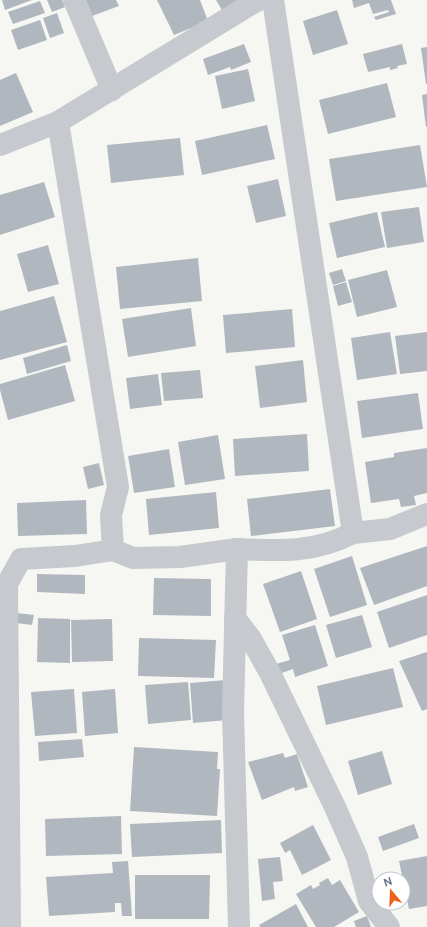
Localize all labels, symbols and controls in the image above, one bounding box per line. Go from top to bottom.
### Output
north arrow [371,871,411,911]
text: N [382,874,394,889]

